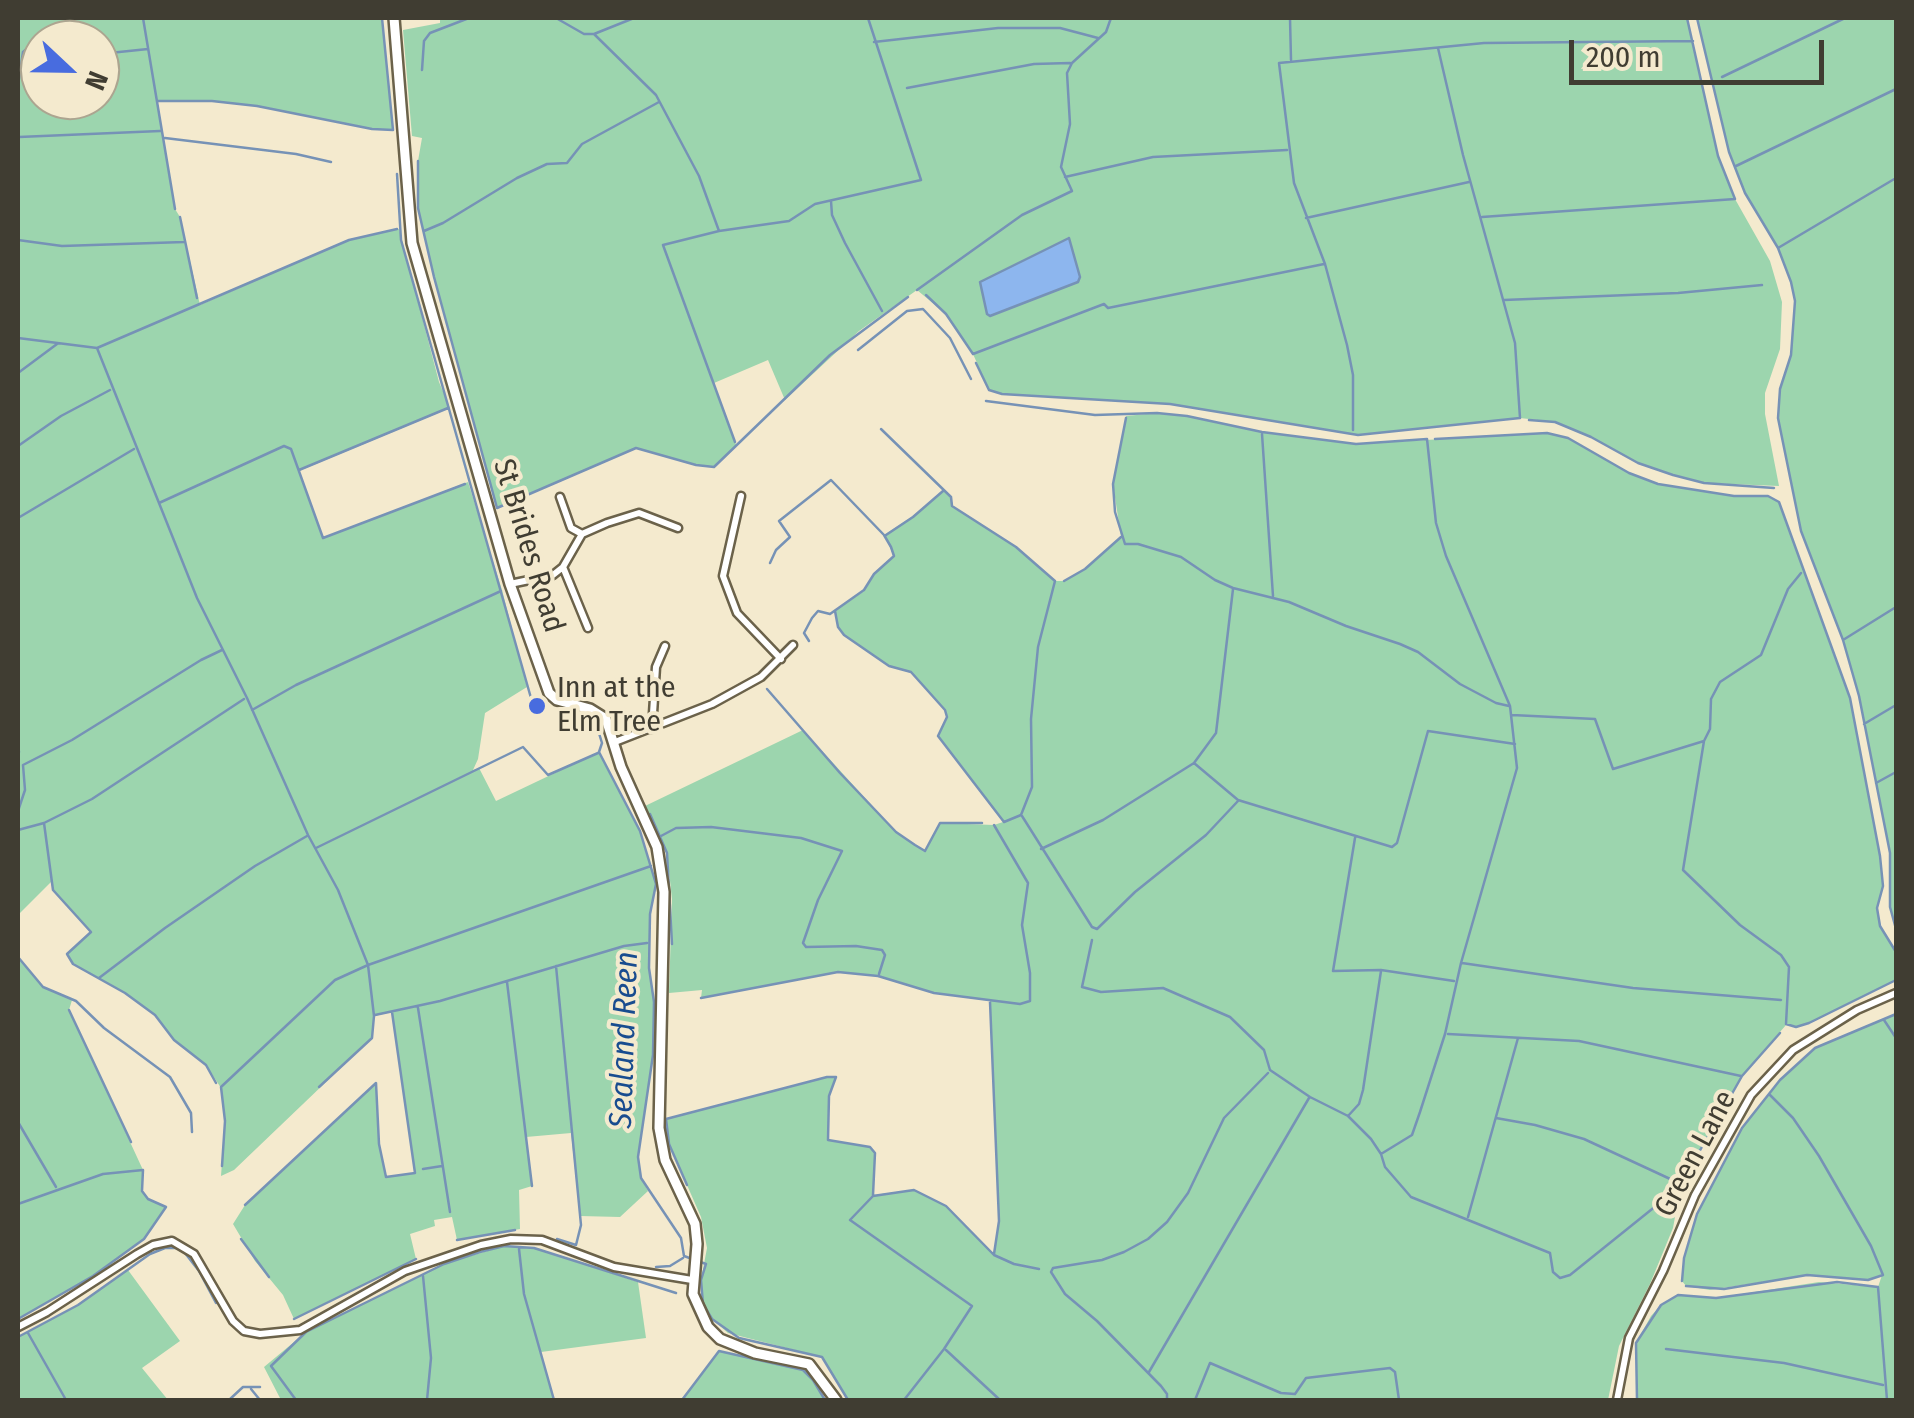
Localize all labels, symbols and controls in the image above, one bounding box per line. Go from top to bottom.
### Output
north arrow [20,20,120,120]
scale bar [1574,20,1829,82]
text: 200 m [1586,39,1661,75]
text: N [78,67,115,95]
street label: St Brides Road [485,455,571,637]
place label: Inn at the Elm Tree [557,671,676,742]
marker: Inn at the Elm Tree [526,695,548,717]
water label: Sealand Reen [603,951,647,1129]
street label: Green Lane [1648,1085,1744,1223]

